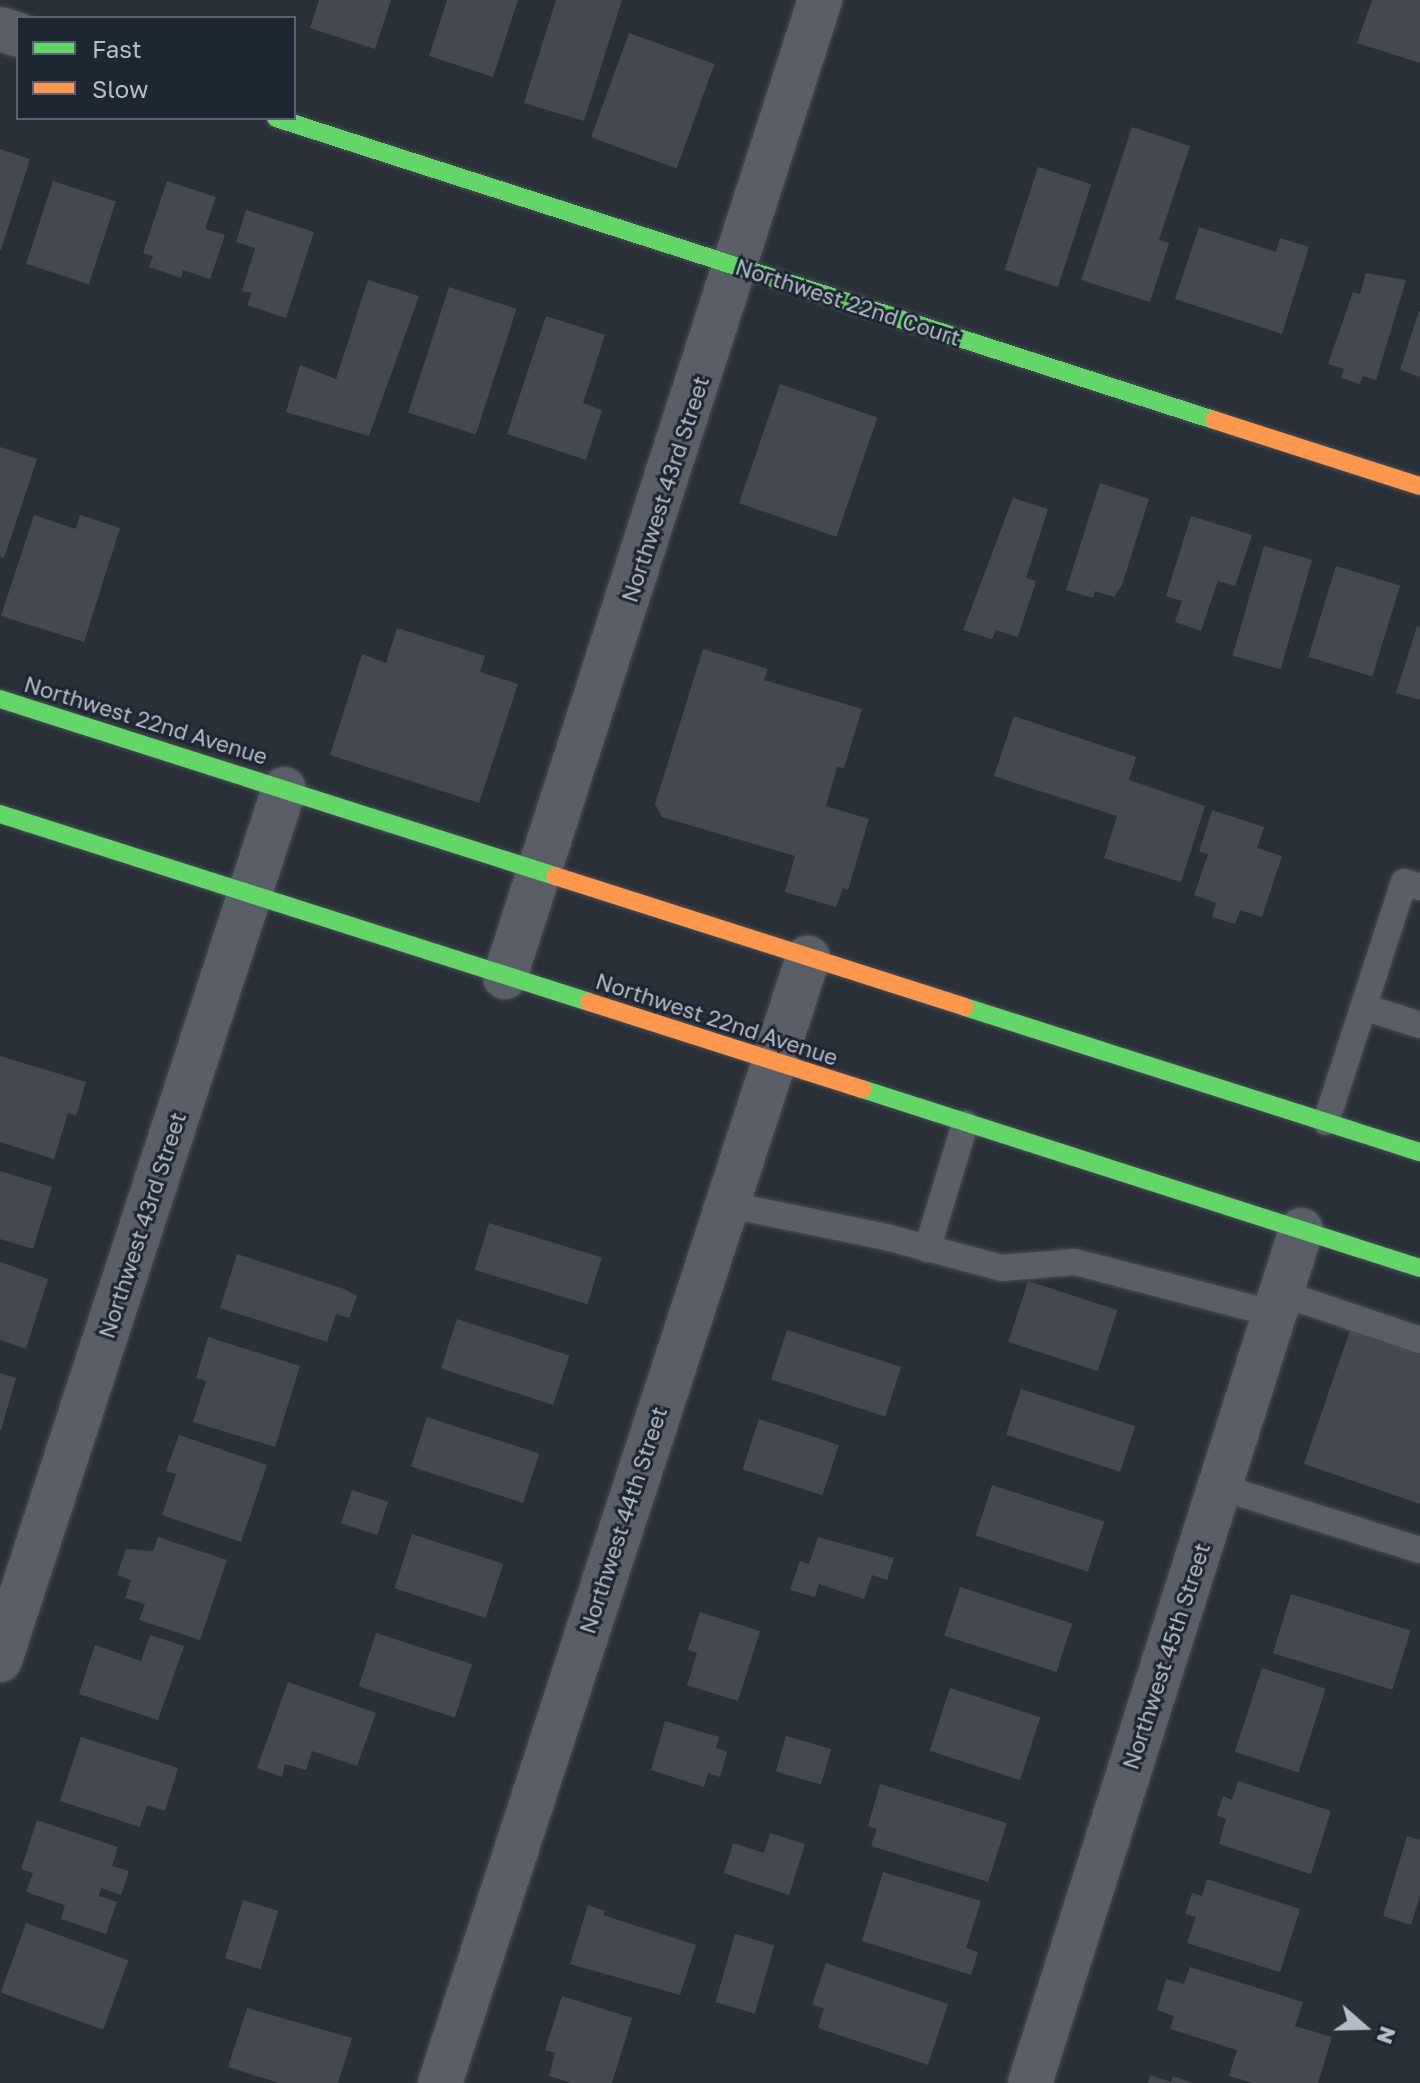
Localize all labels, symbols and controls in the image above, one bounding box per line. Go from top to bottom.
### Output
legend [16,16,296,120]
text: Fast [92,34,142,63]
text: Slow [92,74,148,103]
street label: Northwest 22nd Court [732,253,964,351]
street label: Northwest 43rd Street [616,373,714,605]
street label: Northwest 22nd Avenue [21,670,271,770]
street label: Northwest 22nd Avenue [593,967,841,1071]
street label: Northwest 43rd Street [93,1109,191,1341]
street label: Northwest 44th Street [574,1403,672,1637]
street label: Northwest 45th Street [1117,1539,1215,1773]
north arrow [1324,1987,1404,2067]
text: N [1371,2023,1403,2048]

